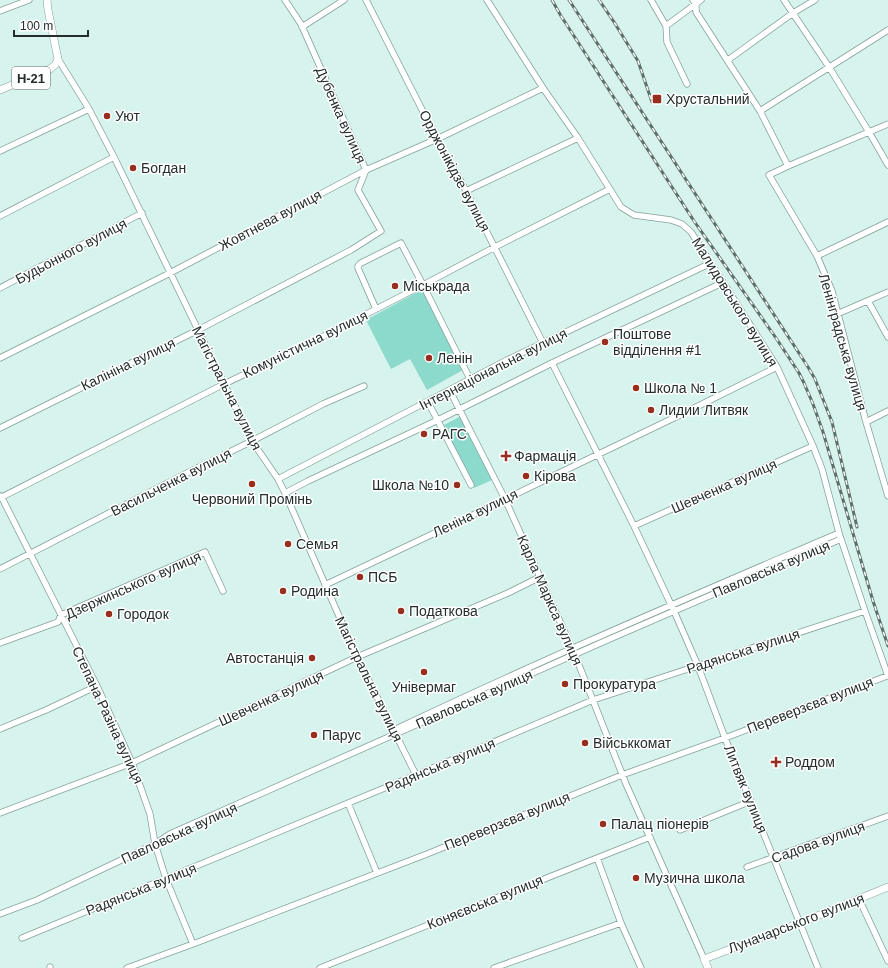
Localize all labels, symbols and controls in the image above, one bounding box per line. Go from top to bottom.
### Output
scale bar [14,12,88,38]
text: 100 m [20,19,53,33]
street label: Дубенка вулиця [313,64,369,166]
road number: Н-21 [12,67,50,89]
place label: Хрустальний [666,91,750,107]
marker: Хрустальний [651,93,663,105]
place label: Уют [115,108,140,124]
street label: Орджонікідзе вулиця [416,108,494,234]
marker: Уют [102,111,112,121]
place label: Богдан [141,160,186,176]
marker: Богдан [128,163,138,173]
street label: Жовтнева вулиця [216,186,324,254]
street label: Будьонного вулиця [13,215,129,287]
street label: Малидовського вулиця [689,235,781,369]
street label: Ленінградська вулиця [816,271,870,413]
place label: Міськрада [403,278,470,294]
marker: Міськрада [390,281,400,291]
street label: Комуністична вулиця [240,307,370,381]
street label: Магістральна вулиця [189,323,265,453]
street label: Інтернаціональна вулиця [416,325,570,413]
place label: Поштове відділення #1 [613,326,702,358]
street label: Калініна вулиця [78,334,178,394]
marker: Поштове відділення #1 [600,337,610,347]
place label: Ленін [437,350,473,366]
marker: Ленін [424,353,434,363]
place label: Школа № 1 [644,380,717,396]
marker: Школа № 1 [631,383,641,393]
place label: Лидии Литвяк [659,402,749,418]
marker: Лидии Литвяк [646,405,656,415]
place label: РАГС [432,426,467,442]
marker: РАГС [419,429,429,439]
street label: Васильченка вулиця [108,445,234,519]
place label: Фармація [514,448,576,464]
marker: Фармація [501,451,511,461]
street label: Шевченка вулиця [669,456,779,516]
place label: Кірова [534,468,576,484]
marker: Кірова [521,471,531,481]
place label: Школа №10 [372,477,449,493]
marker: Червоний Промінь [247,479,257,489]
marker: Школа №10 [452,480,462,490]
street label: Леніна вулиця [430,486,520,540]
place label: Червоний Промінь [192,491,312,507]
street label: Карла Маркса вулиця [514,532,586,668]
place label: Семья [296,536,338,552]
street label: Павловська вулиця [710,537,832,601]
marker: Семья [283,539,293,549]
street label: Дзержинського вулиця [63,548,203,622]
place label: ПСБ [368,569,397,585]
marker: ПСБ [355,572,365,582]
place label: Родина [291,583,339,599]
marker: Родина [278,586,288,596]
place label: Податкова [409,603,478,619]
place label: Городок [117,606,170,622]
marker: Податкова [396,606,406,616]
marker: Городок [104,609,114,619]
street label: Магістральна вулиця [332,614,406,744]
street label: Радянська вулиця [684,625,802,677]
street label: Степана Разіна вулиця [69,644,147,786]
place label: Автостанція [226,650,304,666]
marker: Автостанція [307,653,317,663]
street label: Павловська вулиця [413,666,535,732]
street label: Шевченка вулиця [216,667,326,729]
marker: Універмаг [419,667,429,677]
street label: Переверзєва вулиця [745,674,875,736]
place label: Прокуратура [573,676,656,692]
place label: Універмаг [392,679,456,695]
marker: Прокуратура [560,679,570,689]
place label: Парус [322,727,361,743]
marker: Парус [309,730,319,740]
street label: Радянська вулиця [383,735,497,795]
place label: Військкомат [593,735,672,751]
marker: Військкомат [580,738,590,748]
street label: Литвяк вулиця [721,743,771,835]
place label: Роддом [785,754,835,770]
marker: Роддом [770,756,782,768]
street label: Переверзєва вулиця [442,788,572,854]
street label: Павловська вулиця [118,799,240,867]
place label: Палац піонерів [611,816,709,832]
street label: Садова вулиця [769,818,867,866]
marker: Палац піонерів [598,819,608,829]
street label: Радянська вулиця [83,859,199,919]
place label: Музична школа [644,870,745,886]
street label: Коняєвська вулиця [425,871,545,933]
marker: Музична школа [631,873,641,883]
street label: Луначарського вулиця [726,890,866,956]

